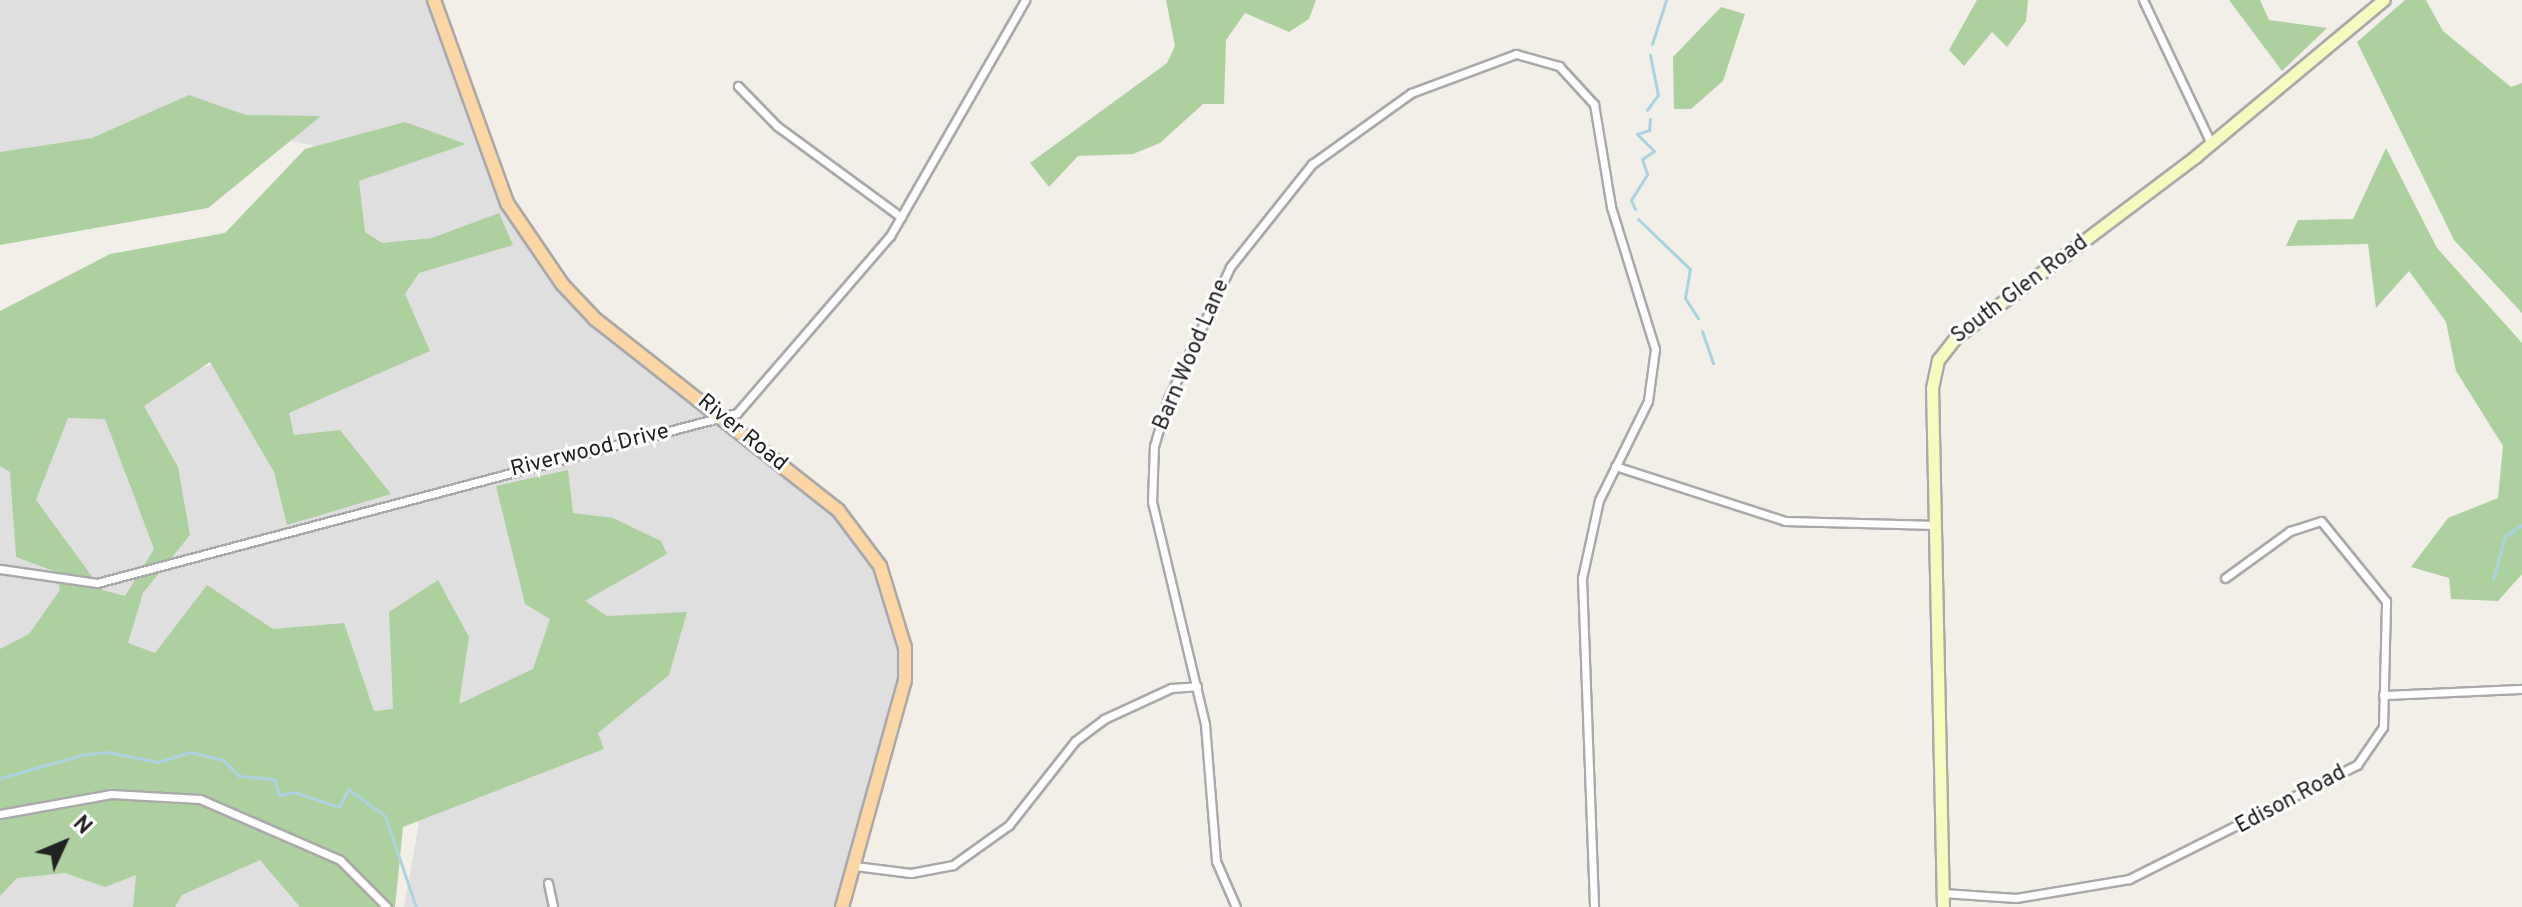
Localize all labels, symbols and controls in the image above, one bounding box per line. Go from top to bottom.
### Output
street label: South Glen Road [1946,230,2094,350]
street label: Barn Wood Lane [1148,275,1236,435]
street label: River Road [692,389,792,477]
street label: Riverwood Drive [508,419,672,483]
street label: Edison Road [2231,760,2351,840]
north arrow [24,803,104,883]
text: N [66,811,97,841]

